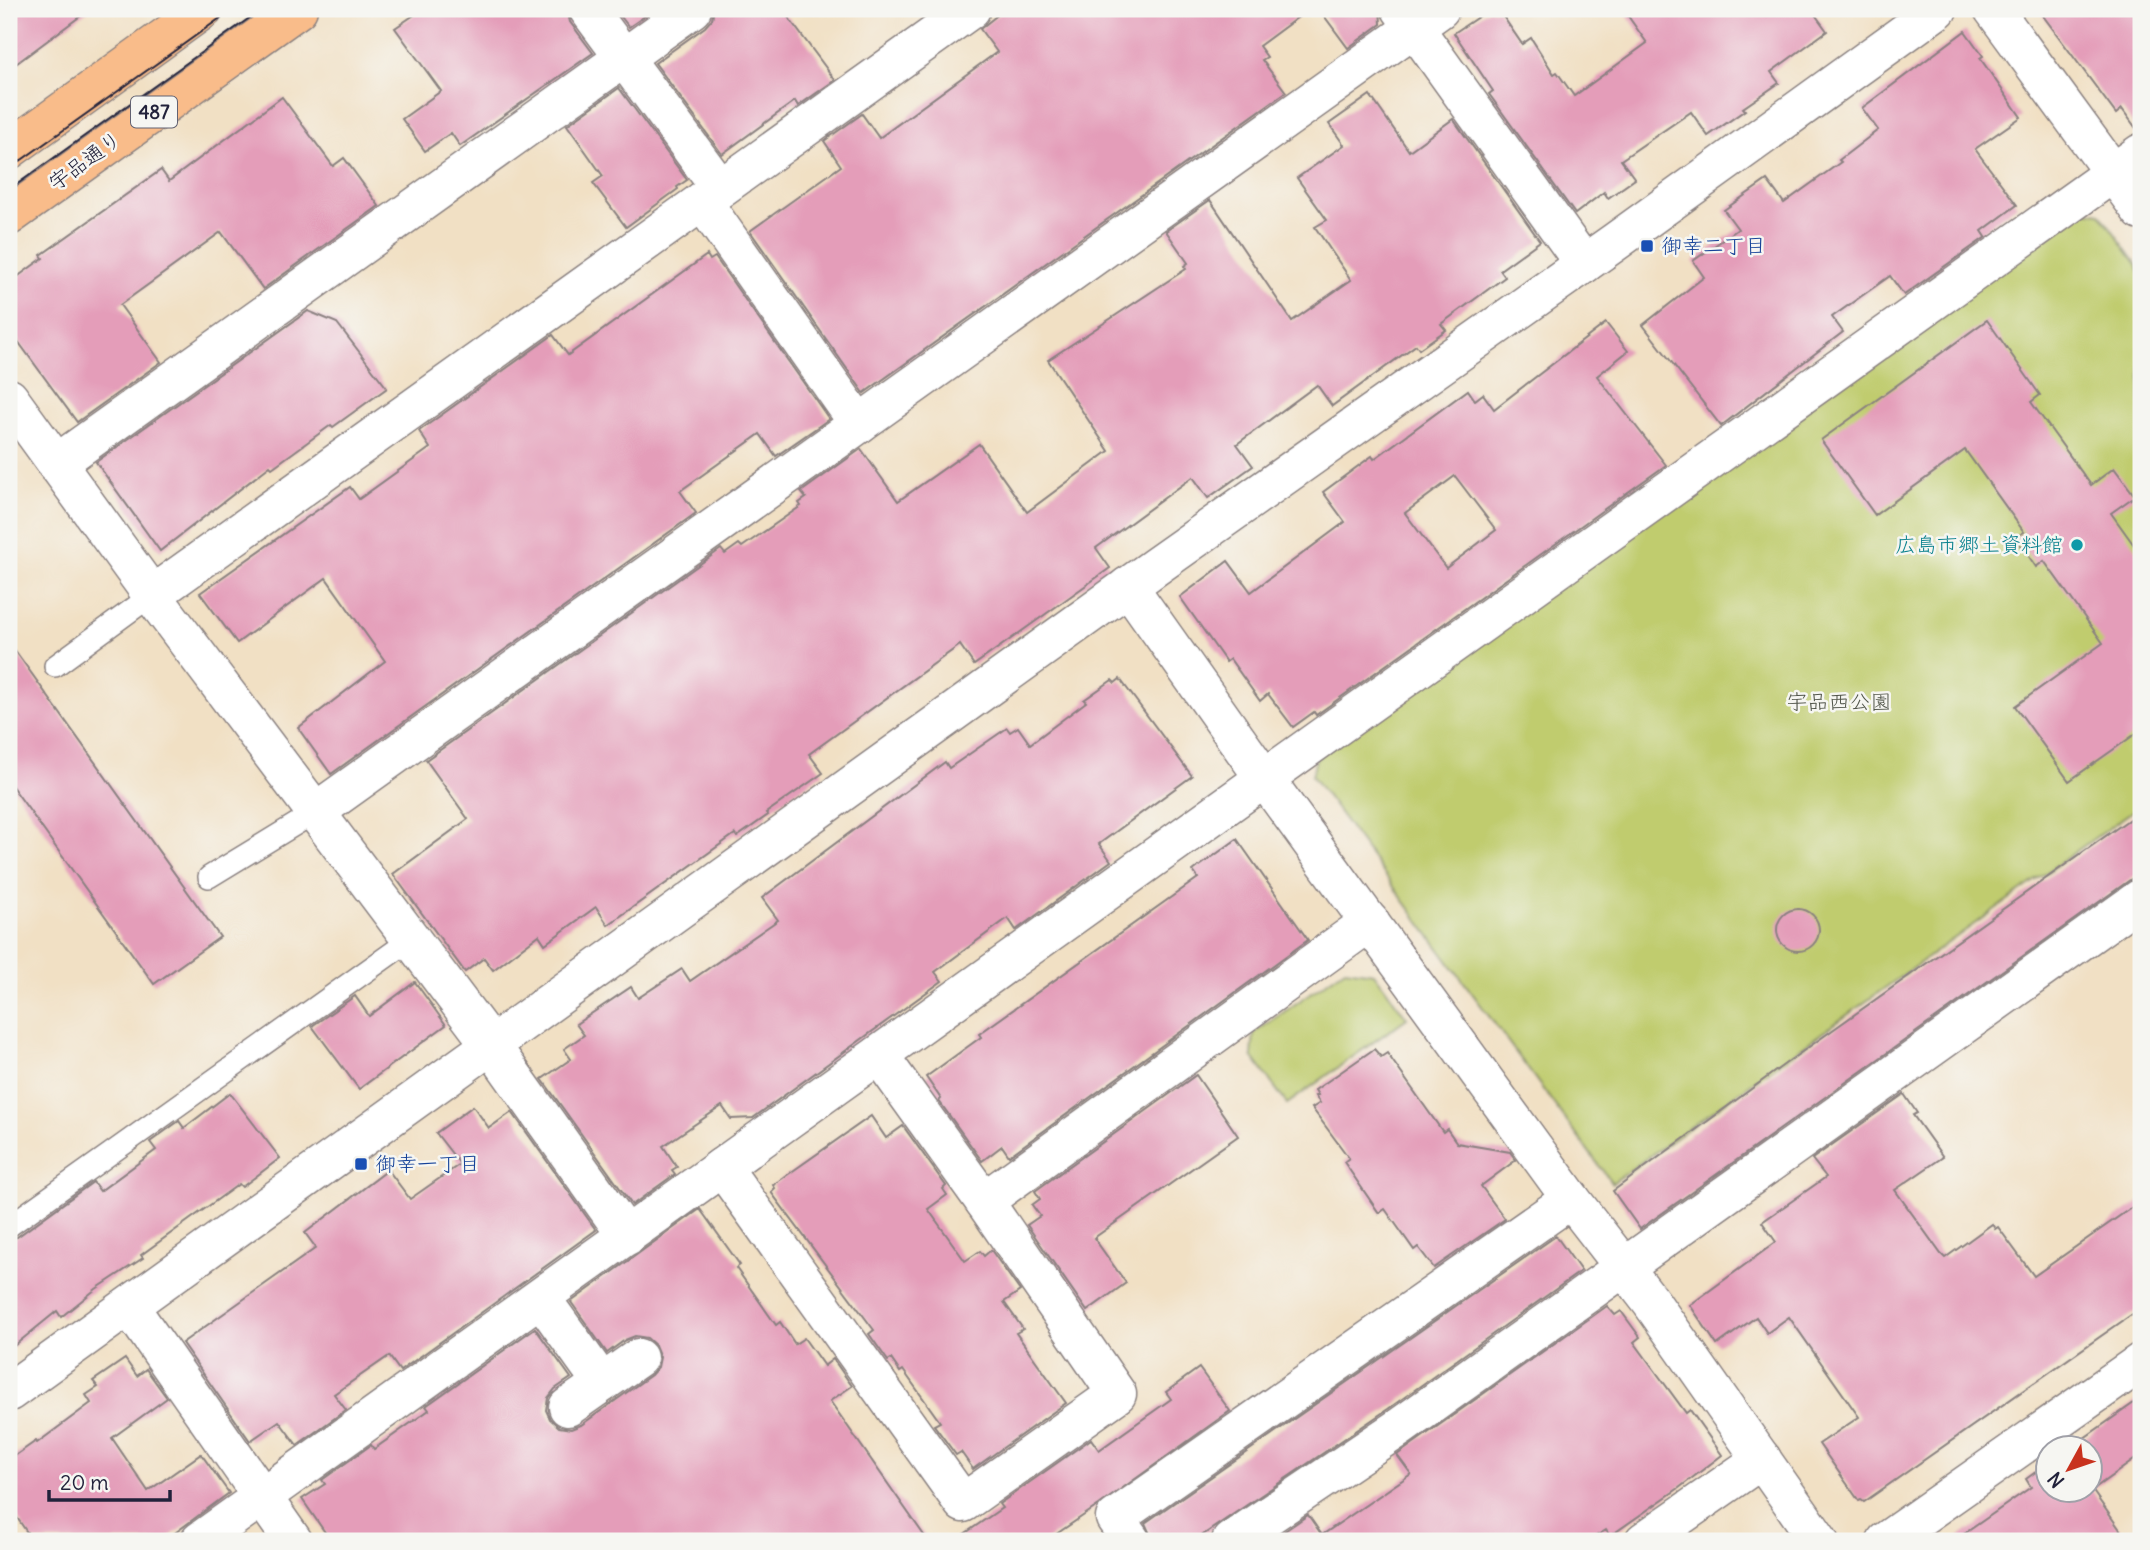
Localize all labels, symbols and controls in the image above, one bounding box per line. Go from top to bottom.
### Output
road number: 487 [131,96,177,128]
street label: 宇品通り [43,125,127,196]
place label: 御幸二丁目 [1661,232,1766,259]
marker: 御幸二丁目 [1639,238,1655,254]
place label: 広島市郷土資料館 [1895,531,2063,558]
marker: 広島市郷土資料館 [2069,537,2085,553]
park label: 宇品西公園 [1787,688,1892,715]
place label: 御幸一丁目 [375,1150,480,1177]
marker: 御幸一丁目 [353,1156,369,1172]
north arrow [2035,1434,2104,1504]
scale bar [49,1459,170,1503]
text: N [2043,1467,2069,1493]
text: 20 m [60,1469,109,1496]

